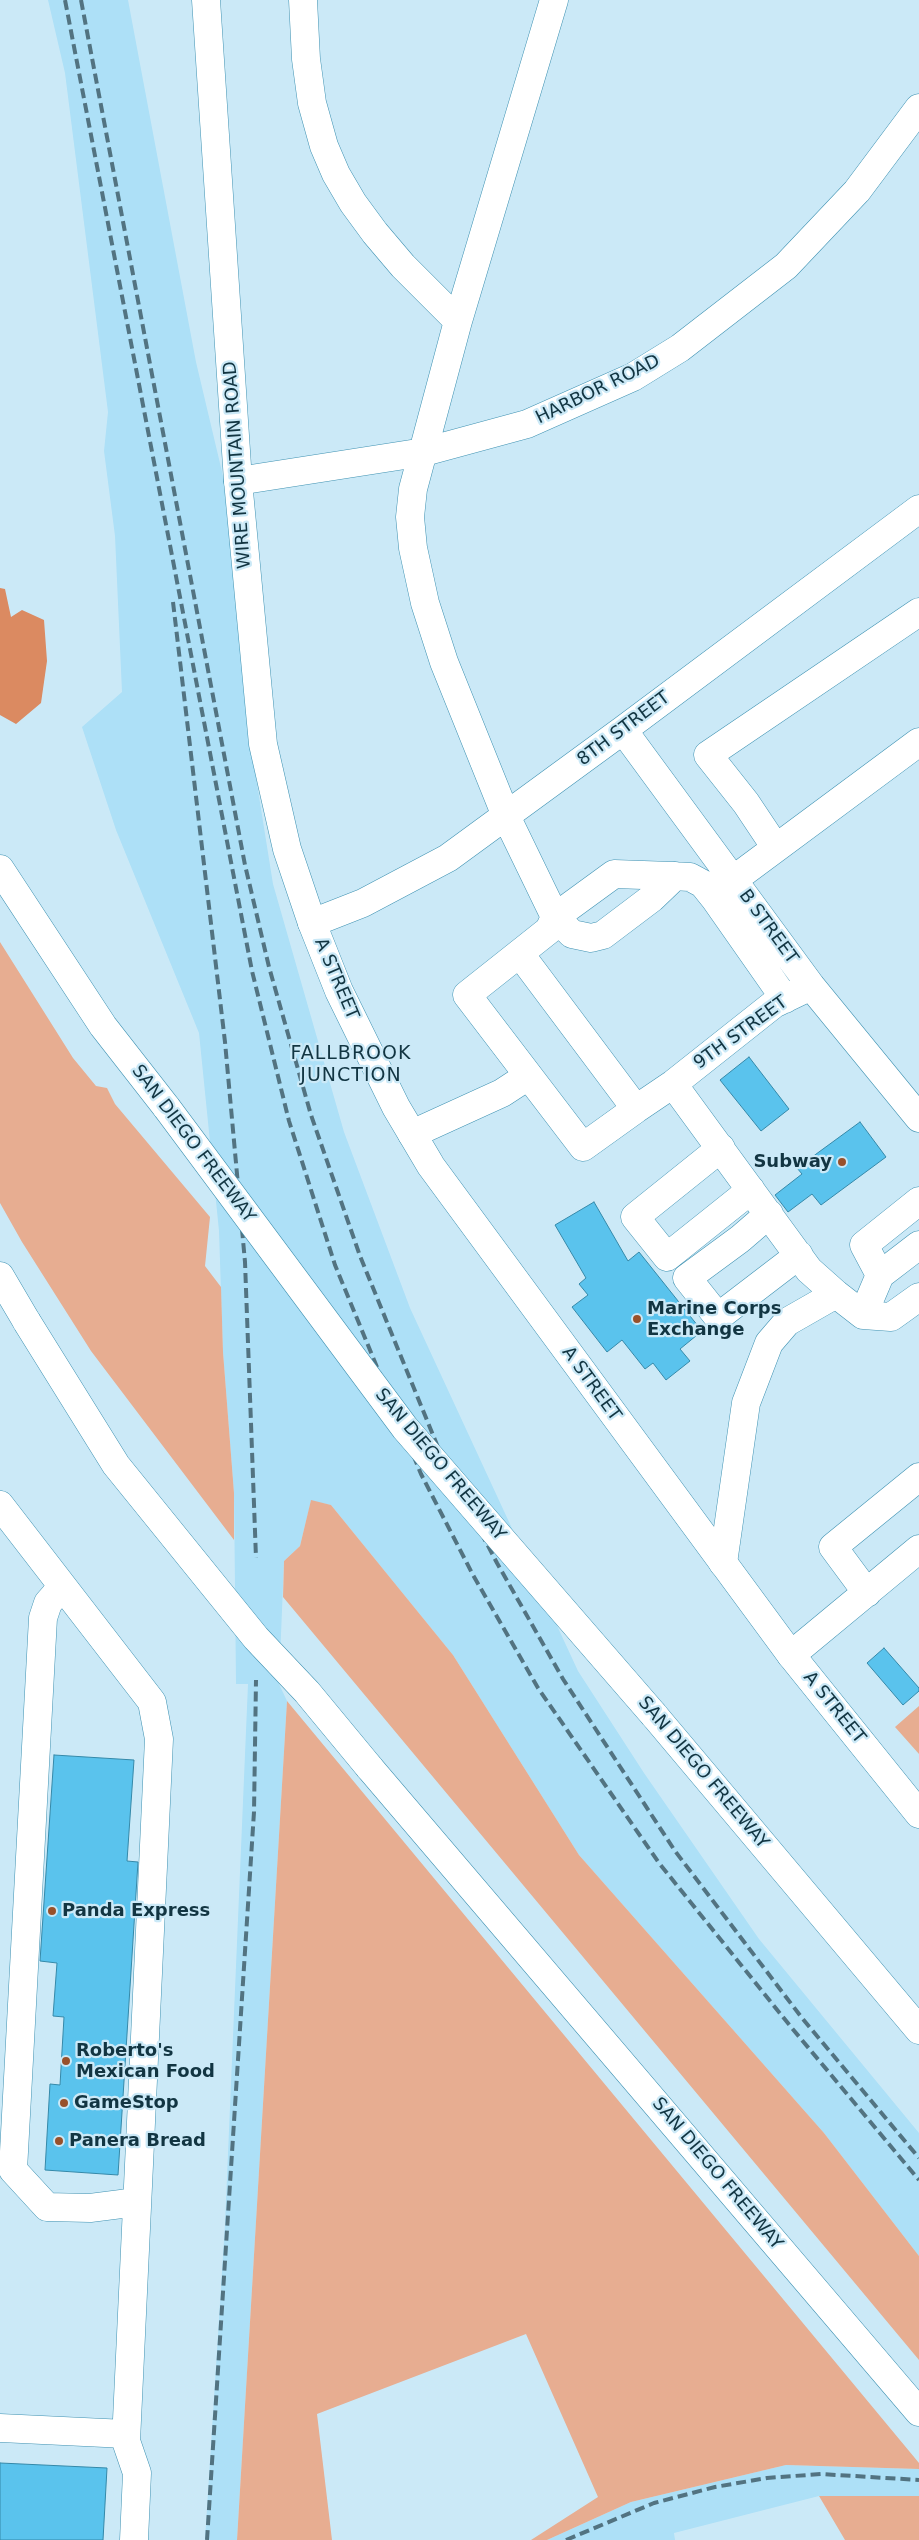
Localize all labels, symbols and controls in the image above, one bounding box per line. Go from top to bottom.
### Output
street label: HARBOR ROAD [532,351,664,429]
street label: WIRE MOUNTAIN ROAD [220,361,256,569]
street label: 8TH STREET [573,687,675,771]
street label: B STREET [734,886,802,968]
street label: A STREET [309,935,363,1023]
street label: 9TH STREET [690,992,792,1074]
district label: FALLBROOK JUNCTION [289,1043,413,1087]
street label: SAN DIEGO FREEWAY [127,1061,259,1227]
place label: Subway [753,1151,832,1173]
marker: Subway [836,1156,848,1168]
place label: Marine Corps Exchange [647,1298,781,1340]
marker: Marine Corps Exchange [631,1313,643,1325]
street label: A STREET [557,1343,625,1425]
street label: SAN DIEGO FREEWAY [370,1385,510,1545]
street label: A STREET [798,1668,870,1748]
street label: SAN DIEGO FREEWAY [633,1693,773,1853]
place label: Panda Express [62,1900,210,1922]
marker: Panda Express [46,1905,58,1917]
place label: Roberto's Mexican Food [76,2040,215,2082]
marker: Roberto's Mexican Food [60,2055,72,2067]
place label: GameStop [74,2092,179,2114]
street label: SAN DIEGO FREEWAY [647,2094,787,2254]
marker: GameStop [58,2097,70,2109]
place label: Panera Bread [69,2130,206,2152]
marker: Panera Bread [53,2135,65,2147]

